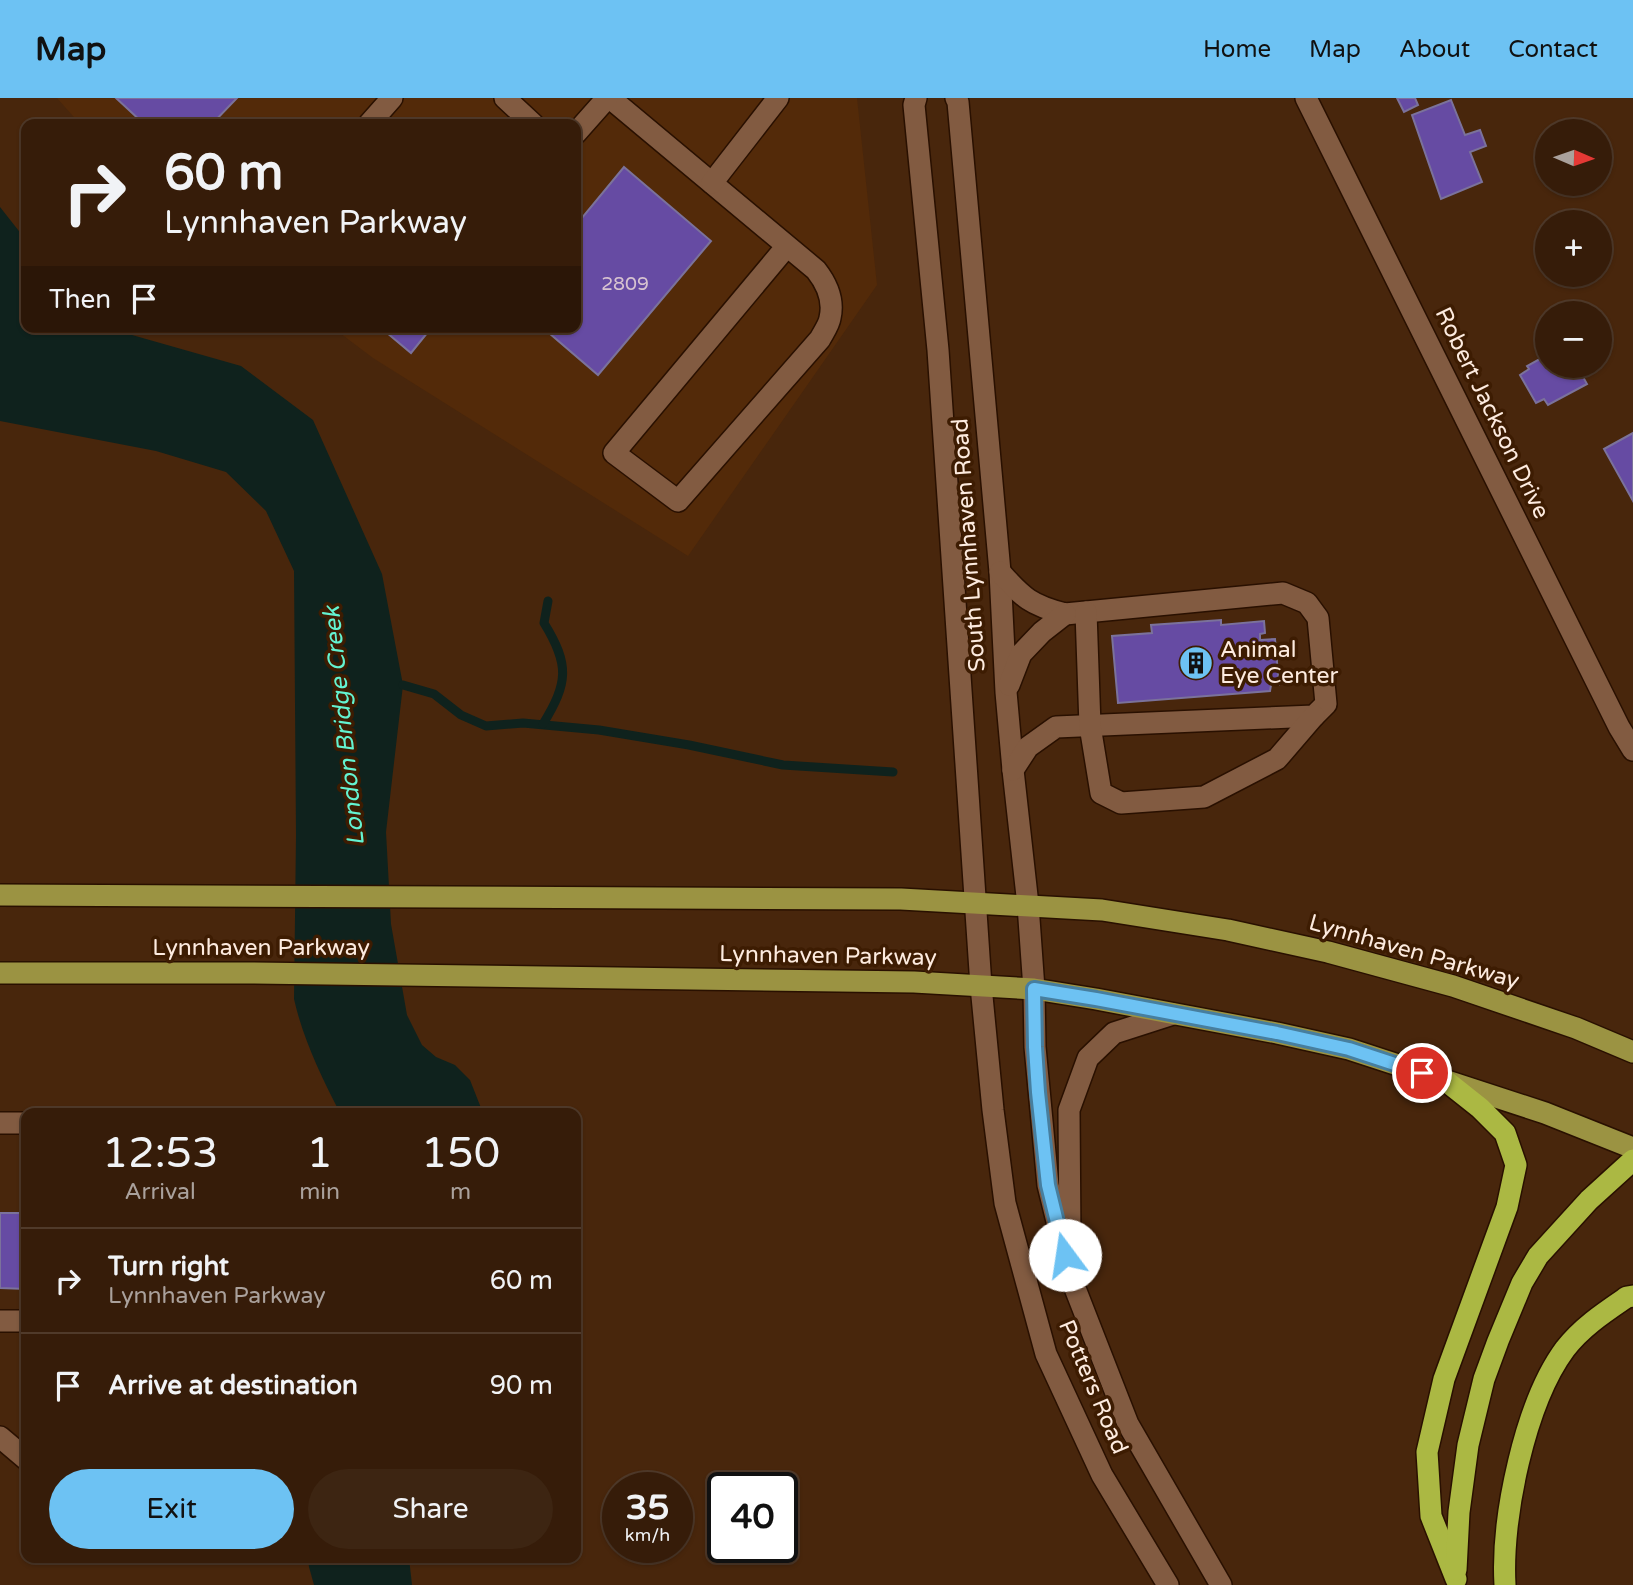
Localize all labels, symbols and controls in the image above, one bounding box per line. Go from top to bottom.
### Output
text: Map [35,30,106,69]
text: Home [1203,35,1271,64]
text: Map [1309,35,1361,64]
text: About [1399,35,1470,64]
text: Contact [1508,35,1598,64]
north arrow [1535,119,1612,196]
map controls [1535,119,1612,378]
text: 60 m [164,144,283,203]
icon: right [49,147,140,238]
text: Lynnhaven Parkway [164,204,467,242]
button: + [1535,210,1612,287]
house number: 2809 [601,273,649,295]
icon: arrive [125,280,163,318]
text: Then [49,284,111,315]
button: − [1535,301,1612,378]
street label: Robert Jackson Drive [1429,303,1555,523]
street label: South Lynnhaven Road [946,417,992,673]
water label: London Bridge Creek [317,603,371,847]
place label: Animal Eye Center [1220,636,1339,690]
building icon: Animal Eye Center [1177,644,1215,682]
street label: Lynnhaven Parkway [1306,909,1522,995]
street label: Lynnhaven Parkway [152,934,370,962]
street label: Lynnhaven Parkway [719,940,937,972]
pin [1392,1043,1452,1103]
icon: arrive [1403,1054,1441,1092]
text: 12:53 [102,1128,218,1179]
text: 1 [306,1128,333,1179]
text: 150 [421,1128,500,1179]
text: Arrival [125,1178,196,1206]
text: min [299,1178,340,1206]
text: m [450,1178,471,1206]
position arrow [1028,1218,1102,1292]
text: Turn right [108,1251,229,1282]
icon: right [49,1262,87,1300]
text: 60 m [490,1265,553,1296]
text: Lynnhaven Parkway [108,1282,326,1310]
street label: Potters Road [1052,1316,1134,1458]
icon: arrive [49,1367,87,1405]
text: Arrive at destination [108,1370,358,1401]
text: 90 m [490,1370,553,1401]
button: Exit [49,1469,294,1549]
button: Share [308,1469,553,1549]
speed limit sign: 40 [707,1472,798,1563]
text: 35 [626,1487,669,1529]
text: km/h [625,1524,670,1546]

